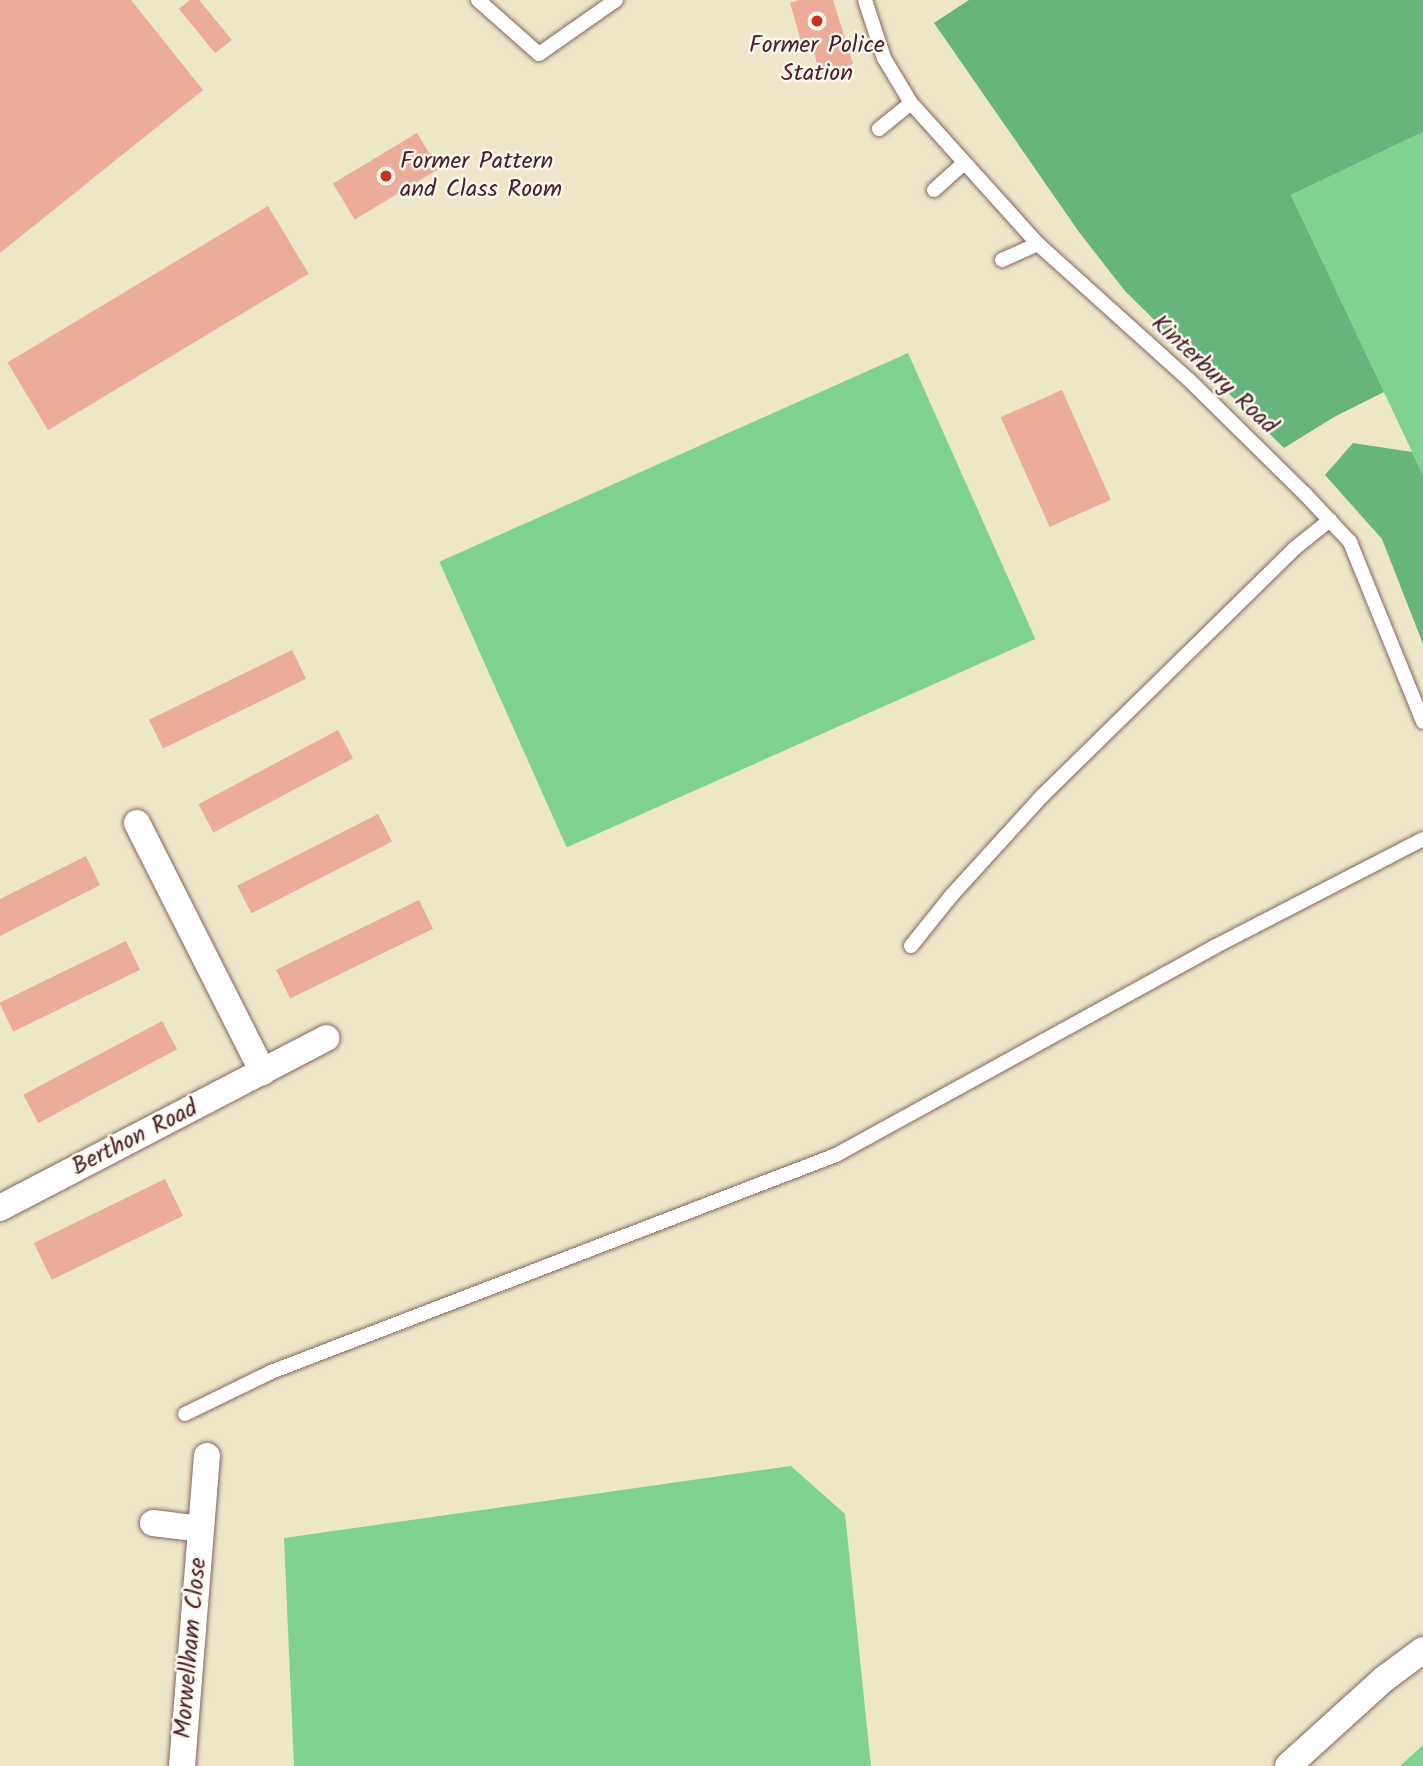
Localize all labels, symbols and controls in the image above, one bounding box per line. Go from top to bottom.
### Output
marker: Former Police Station [809,13,825,29]
place label: Former Police Station [749,32,885,88]
place label: Former Pattern and Class Room [400,148,562,204]
marker: Former Pattern and Class Room [378,168,394,184]
street label: Kinterbury Road [1145,309,1283,441]
street label: Berthon Road [67,1094,203,1182]
street label: Morwellham Close [169,1556,213,1740]

